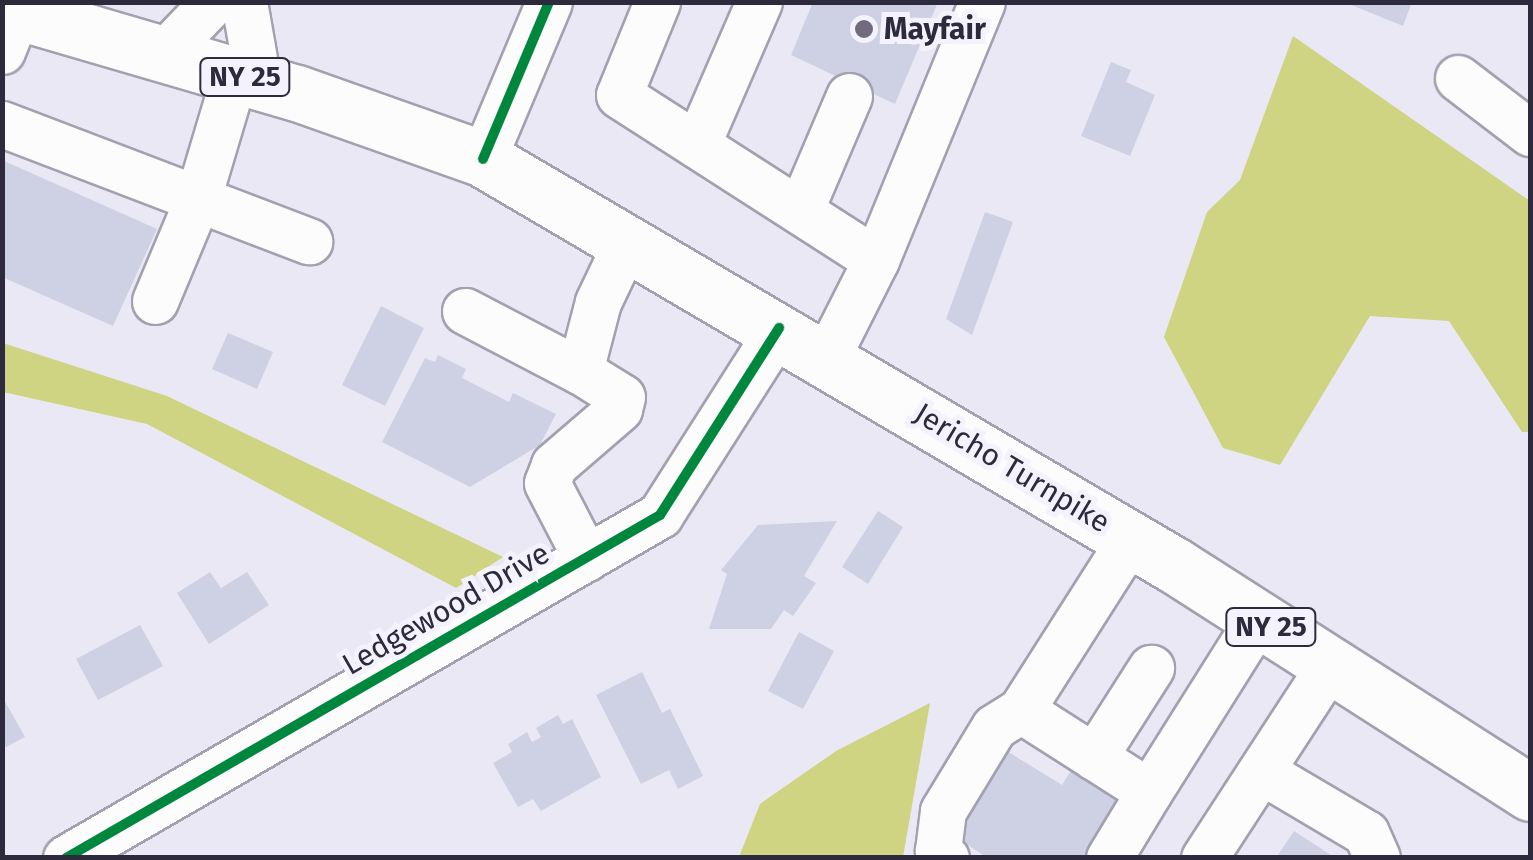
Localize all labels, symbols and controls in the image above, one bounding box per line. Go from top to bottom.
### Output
place label: Mayfair [884,11,986,47]
marker: Mayfair [853,18,875,40]
road number: NY 25 [198,54,292,100]
street label: Jericho Turnpike [908,396,1116,540]
street label: Ledgewood Drive [336,535,556,683]
road number: NY 25 [1224,604,1318,650]

